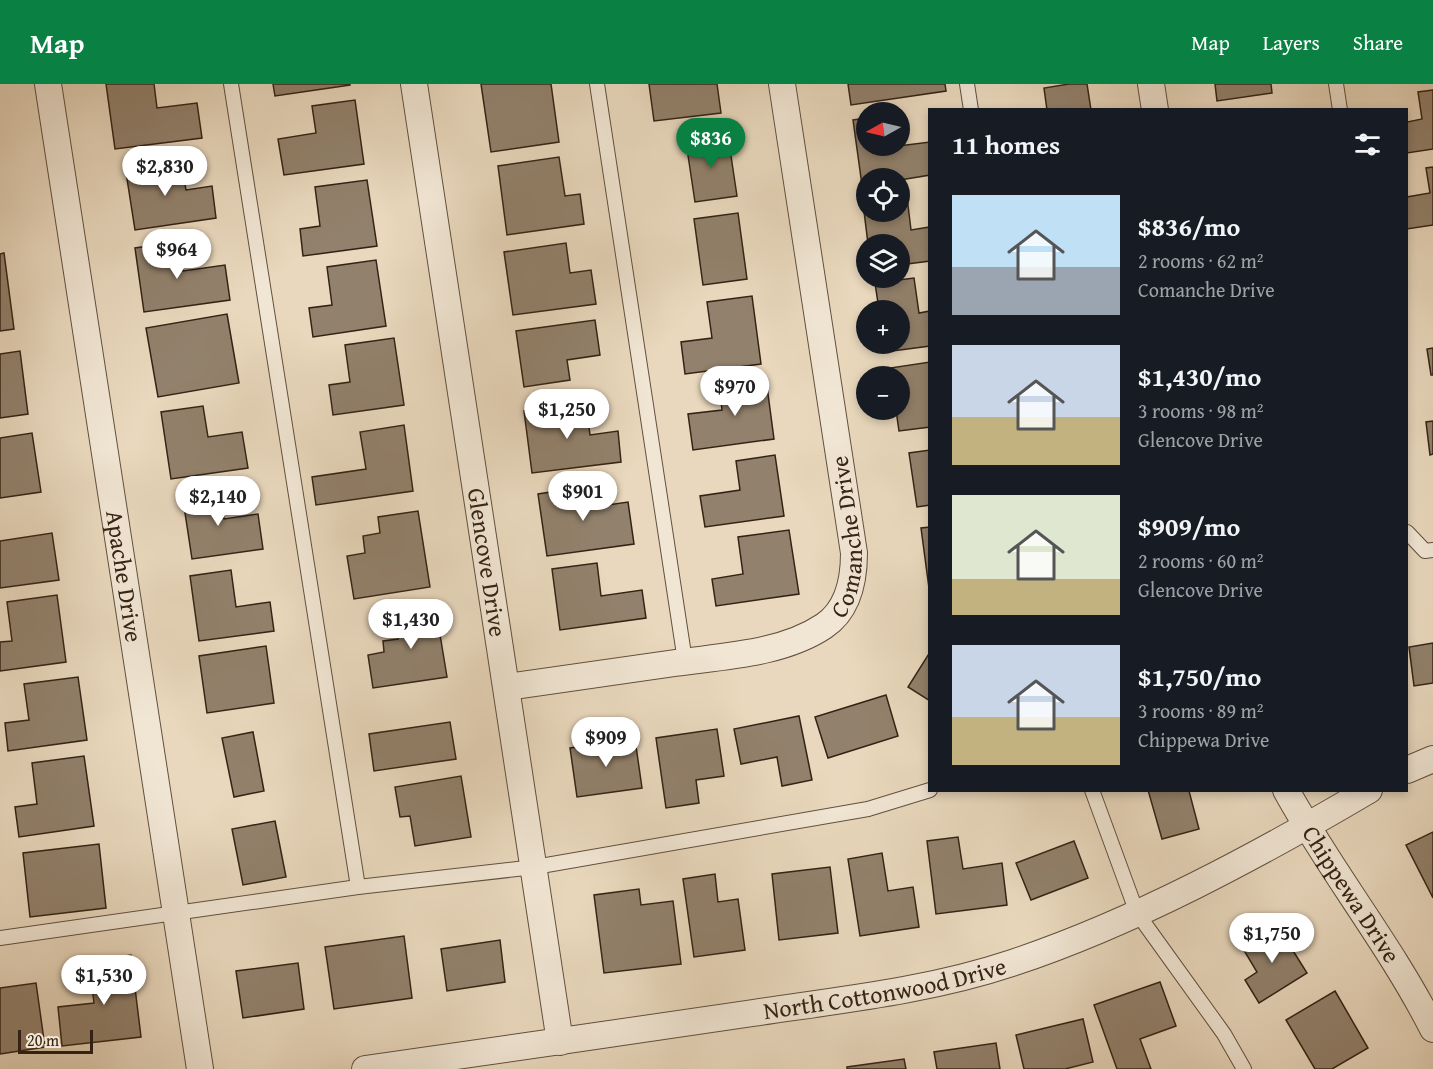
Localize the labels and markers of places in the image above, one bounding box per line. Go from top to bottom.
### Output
pin: $836 [675,118,747,169]
pin: $2,830 [116,146,214,197]
pin: $964 [141,229,213,280]
pin: $970 [699,366,771,417]
pin: $1,250 [518,389,616,440]
pin: $901 [547,471,619,522]
pin: $2,140 [169,476,267,527]
pin: $1,430 [362,599,460,650]
pin: $909 [570,717,642,768]
pin: $1,750 [1223,913,1321,964]
pin: $1,530 [55,955,153,1006]

